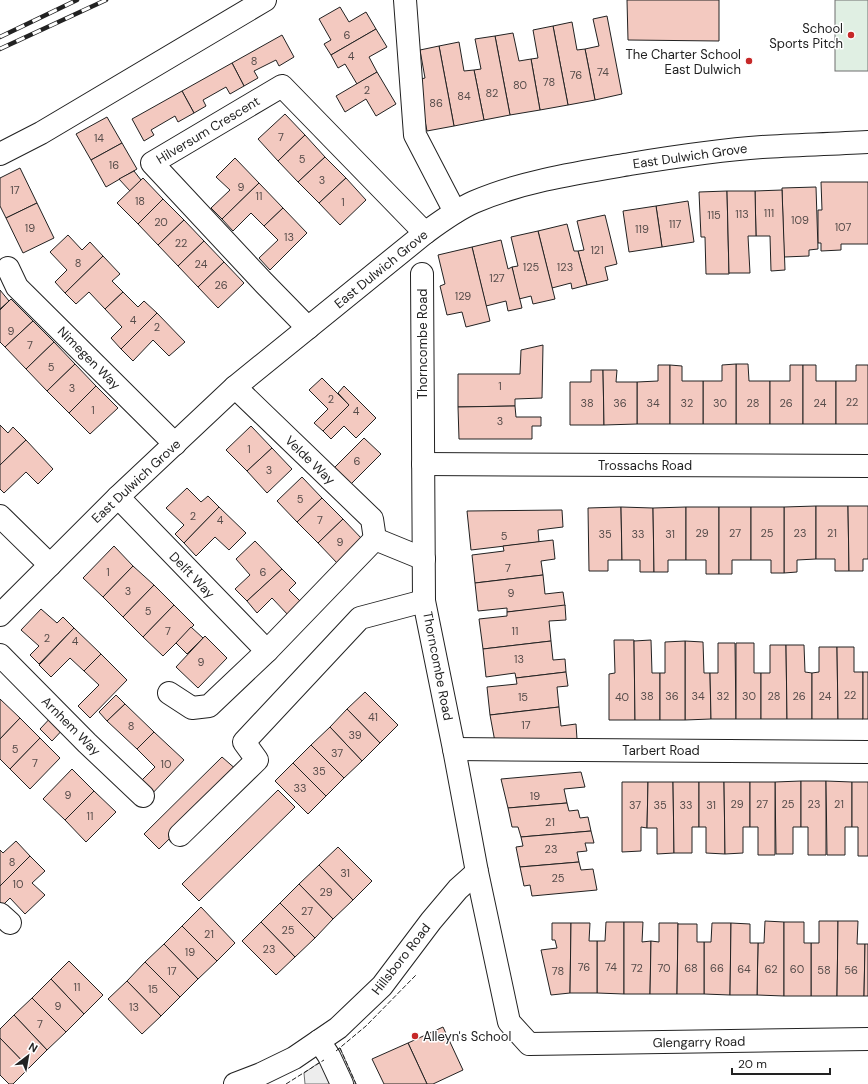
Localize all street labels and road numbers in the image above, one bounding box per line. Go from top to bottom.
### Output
street label: Hilversum Crescent [153,92,263,168]
street label: East Dulwich Grove [632,140,748,172]
street label: East Dulwich Grove [331,226,431,312]
street label: Thorncombe Road [414,289,431,399]
street label: Nimegen Way [54,323,124,393]
street label: Velde Way [281,432,339,488]
street label: East Dulwich Grove [88,435,184,527]
street label: Trossachs Road [598,457,692,474]
street label: Delft Way [166,548,218,602]
street label: Thorncombe Road [419,610,457,722]
street label: Arnhem Way [38,693,104,759]
street label: Tarbert Road [622,742,700,759]
street label: Hillsboro Road [368,920,434,998]
street label: Glengarry Road [653,1033,745,1051]

